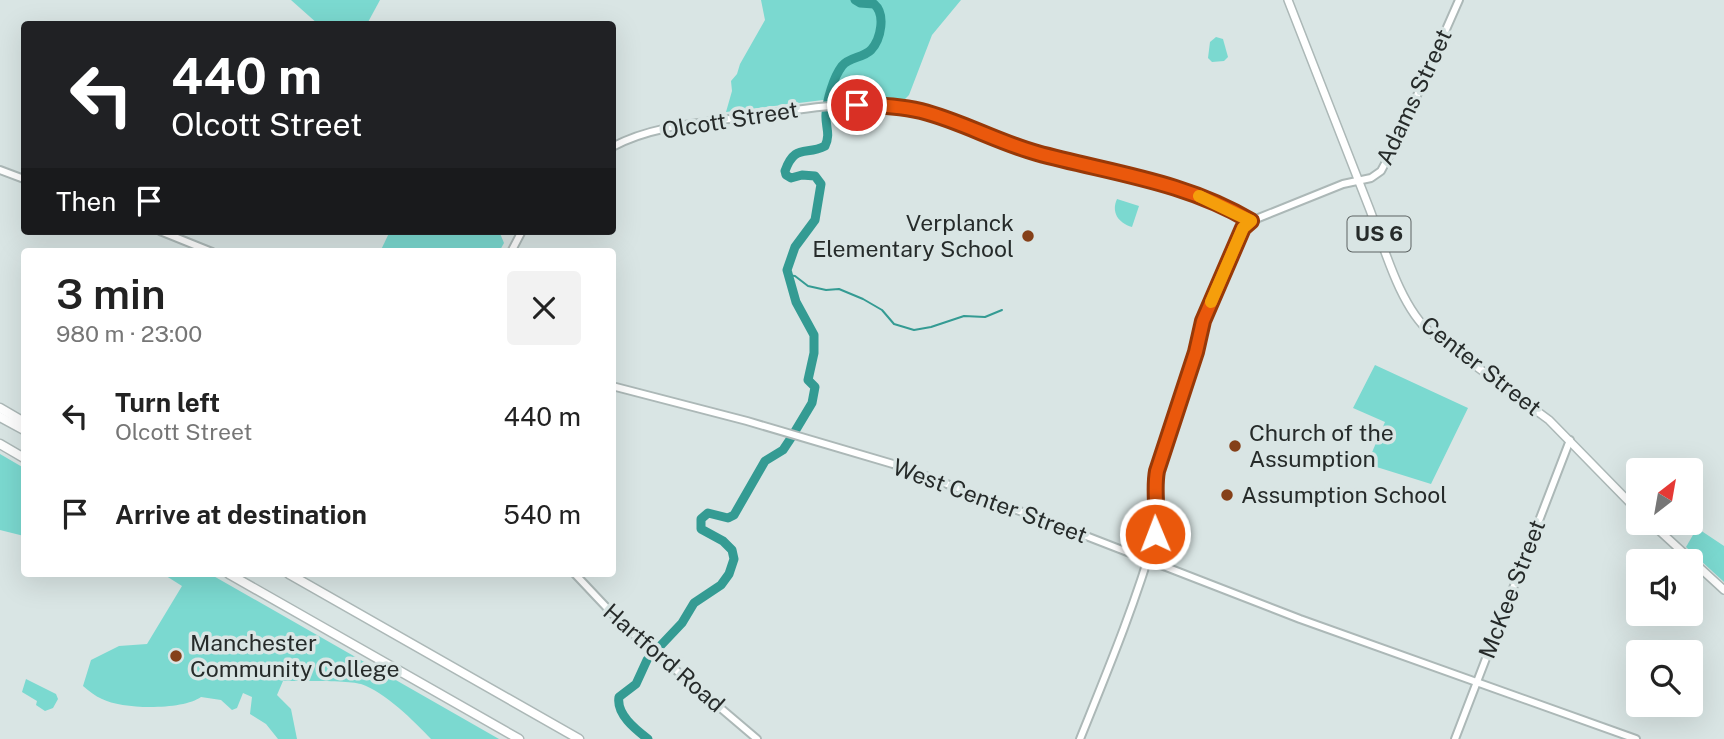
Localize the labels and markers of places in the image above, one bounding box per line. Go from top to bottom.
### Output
pin [827,75,887,135]
place label: Verplanck Elementary School [812,209,1014,262]
marker: Verplanck Elementary School [1020,228,1036,244]
place label: Church of the Assumption [1249,419,1394,472]
marker: Church of the Assumption [1227,438,1243,454]
place label: Assumption School [1241,481,1447,508]
marker: Assumption School [1219,487,1235,503]
place label: Manchester Community College [190,629,400,682]
marker: Manchester Community College [168,648,184,664]

